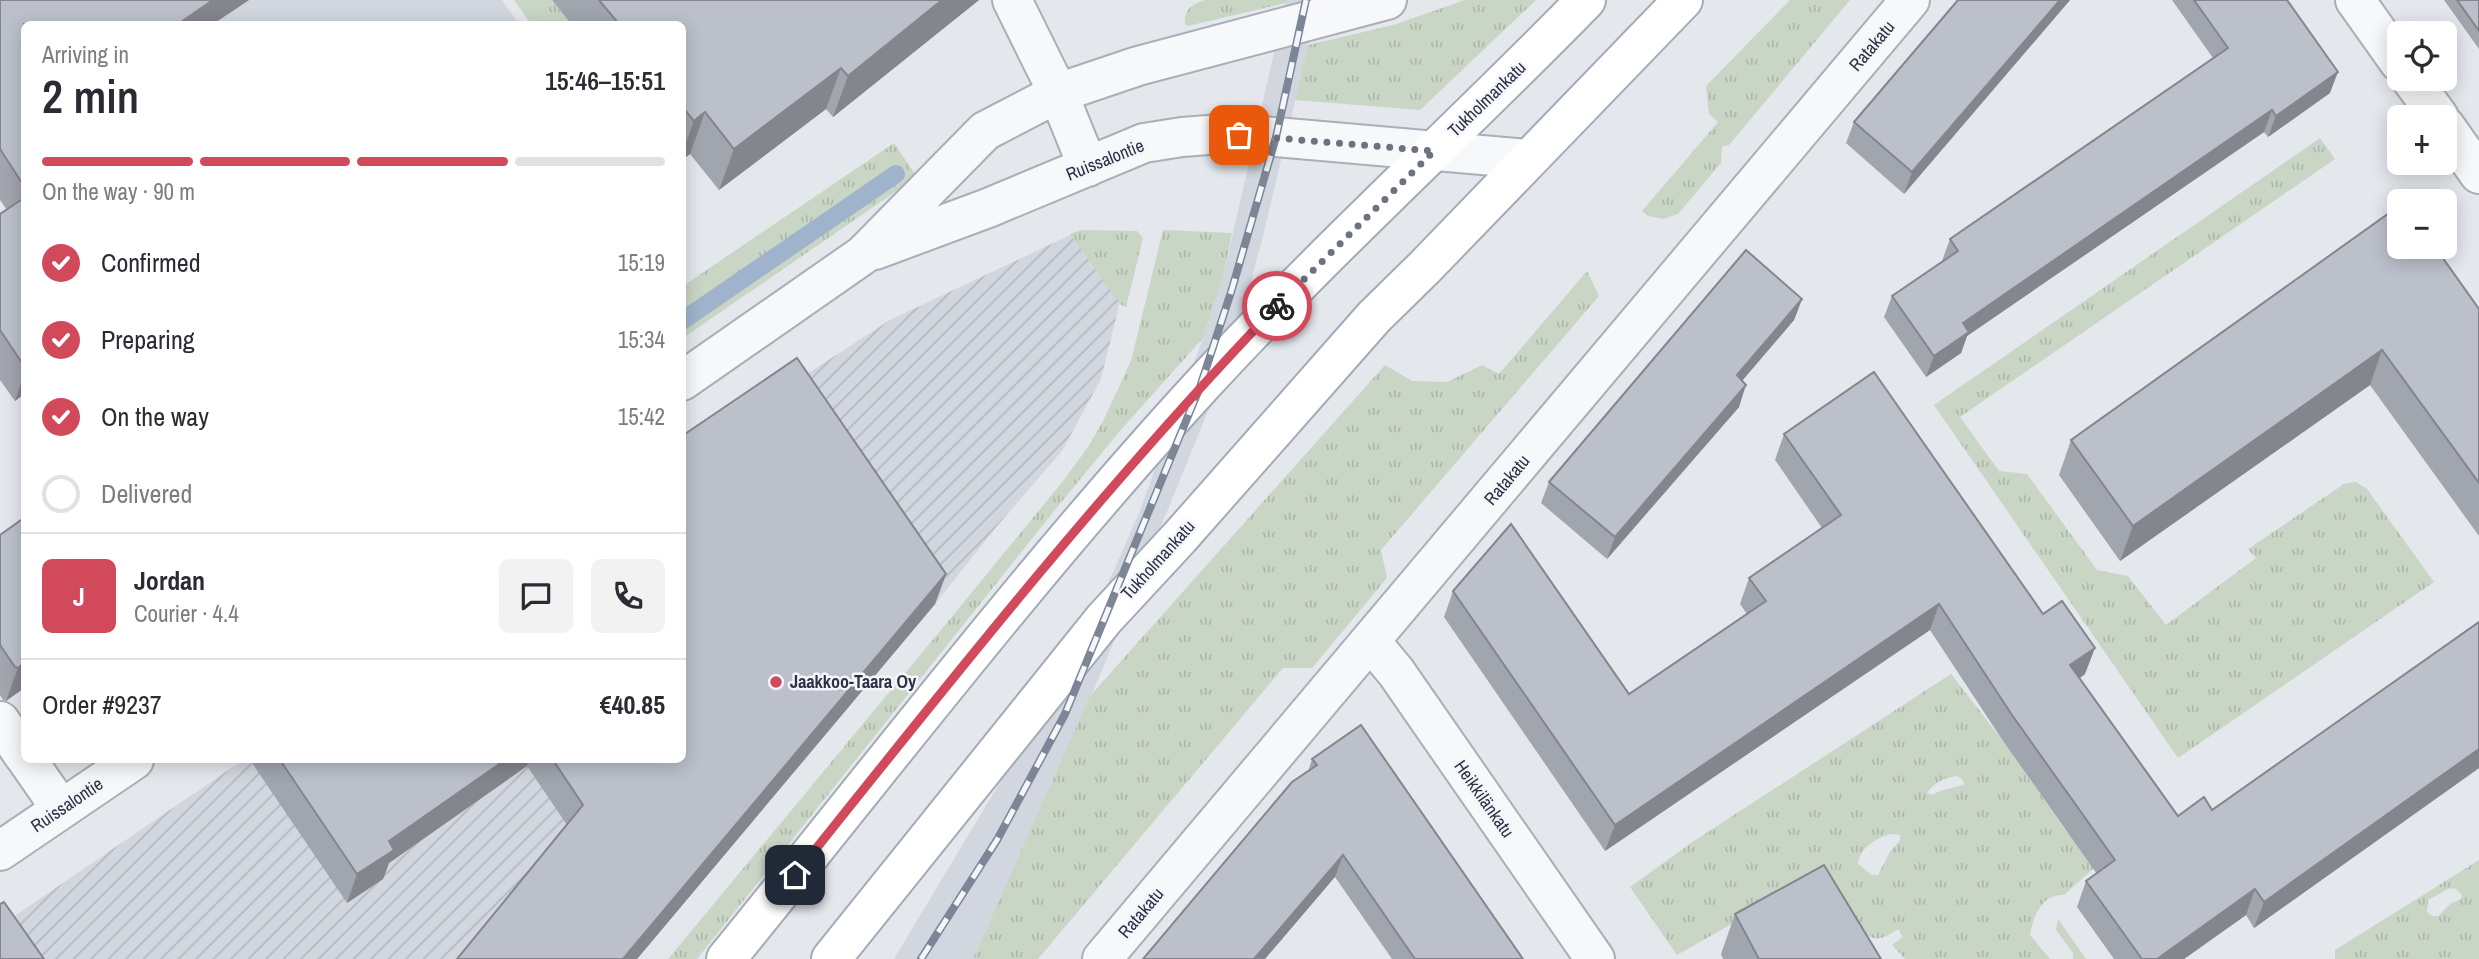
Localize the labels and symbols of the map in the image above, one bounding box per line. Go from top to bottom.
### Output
street label: Ratakatu [1843,15,1900,76]
street label: Tukholmankatu [1442,55,1531,142]
pin [1209,105,1269,165]
street label: Ruissalontie [1062,133,1148,186]
courier [1242,271,1312,341]
street label: Ratakatu [1478,449,1535,510]
street label: Tukholmankatu [1115,514,1200,605]
place label: Jaakkoo-Taara Oy [790,669,917,694]
marker: Jaakkoo-Taara Oy [768,674,784,690]
street label: Heikkilänkatu [1449,755,1520,843]
street label: Ruissalontie [26,771,108,838]
pin [765,845,825,905]
street label: Ratakatu [1112,882,1169,943]

